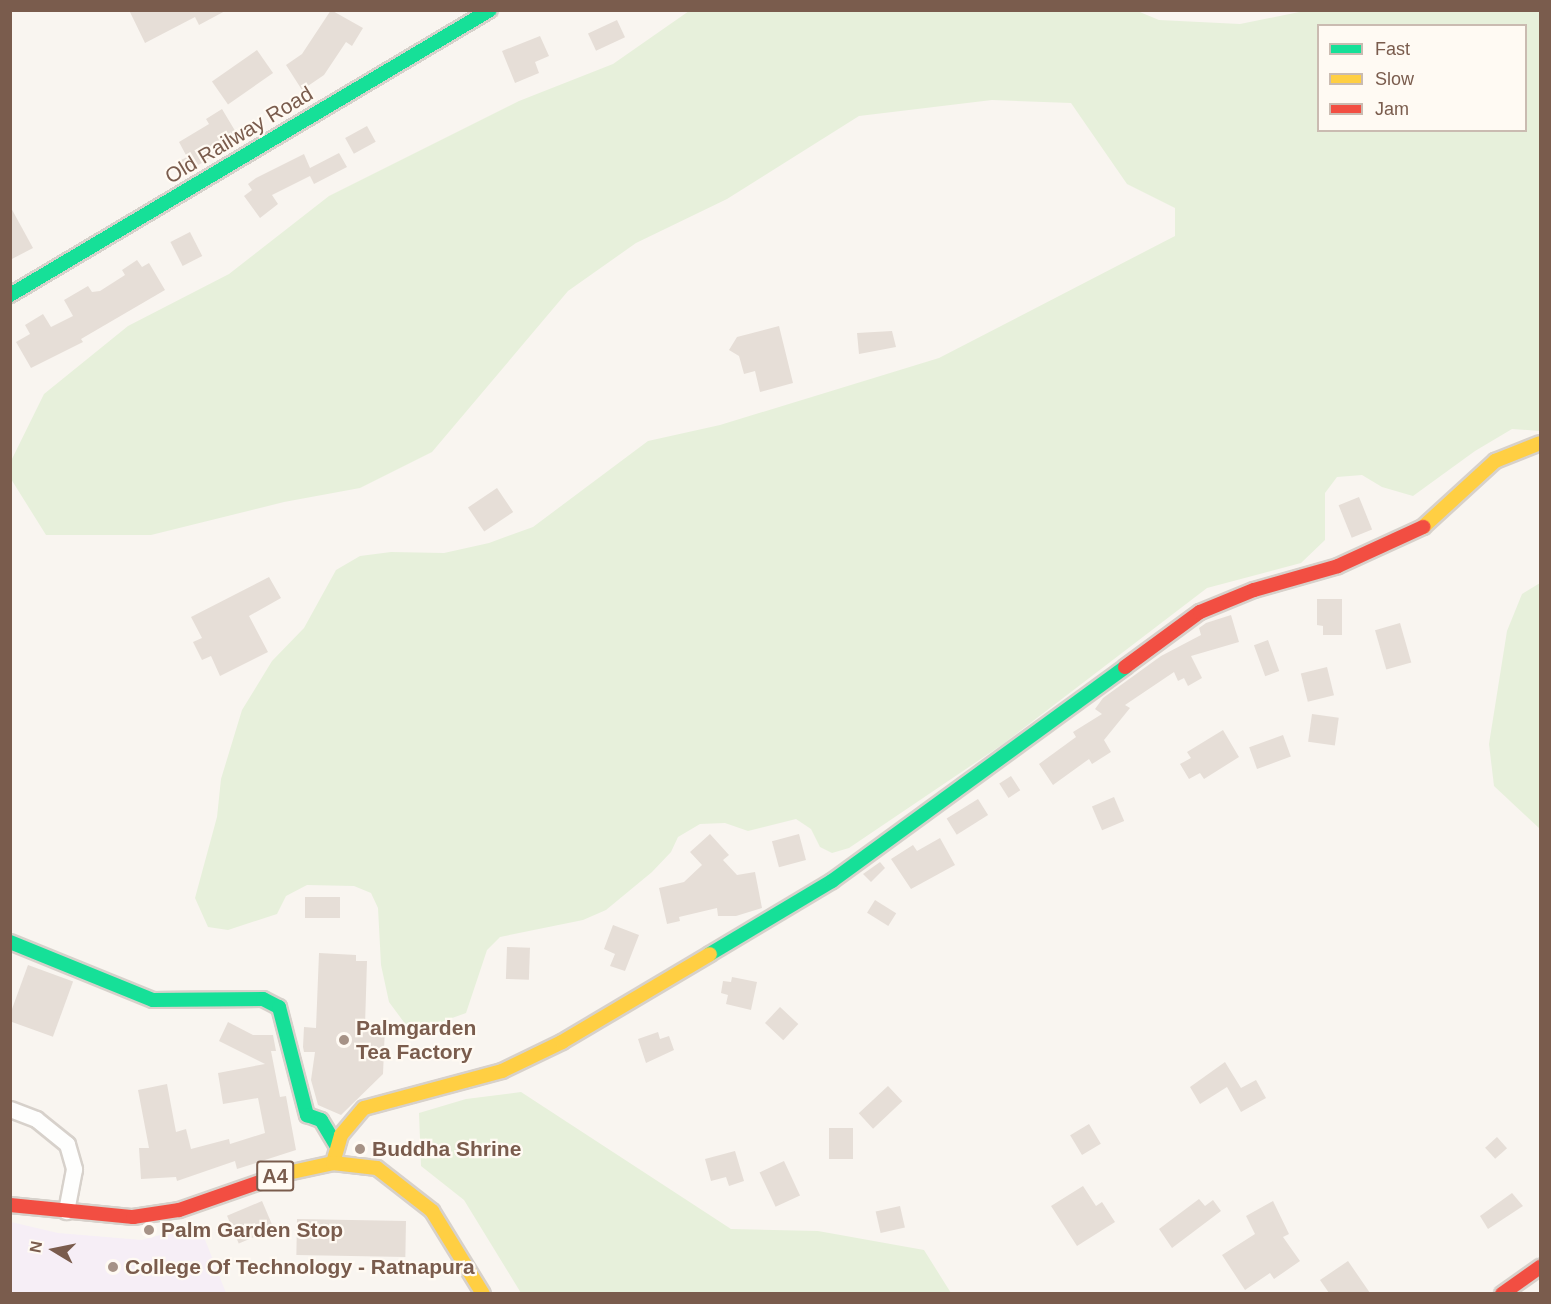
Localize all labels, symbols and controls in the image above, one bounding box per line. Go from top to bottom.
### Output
legend [1317,24,1527,132]
text: Fast [1375,39,1410,59]
text: Slow [1375,69,1414,89]
street label: Old Railway Road [160,81,318,189]
text: Jam [1375,99,1409,119]
place label: Palmgarden Tea Factory [356,1015,476,1065]
marker: Palmgarden Tea Factory [337,1033,351,1047]
place label: Buddha Shrine [372,1136,521,1162]
marker: Buddha Shrine [353,1142,367,1156]
road number: A4 [256,1159,294,1193]
place label: Palm Garden Stop [161,1217,343,1243]
north arrow [24,1220,84,1280]
marker: Palm Garden Stop [142,1223,156,1237]
text: N [26,1240,45,1254]
place label: College Of Technology - Ratnapura [125,1254,475,1280]
marker: College Of Technology - Ratnapura [106,1260,120,1274]

